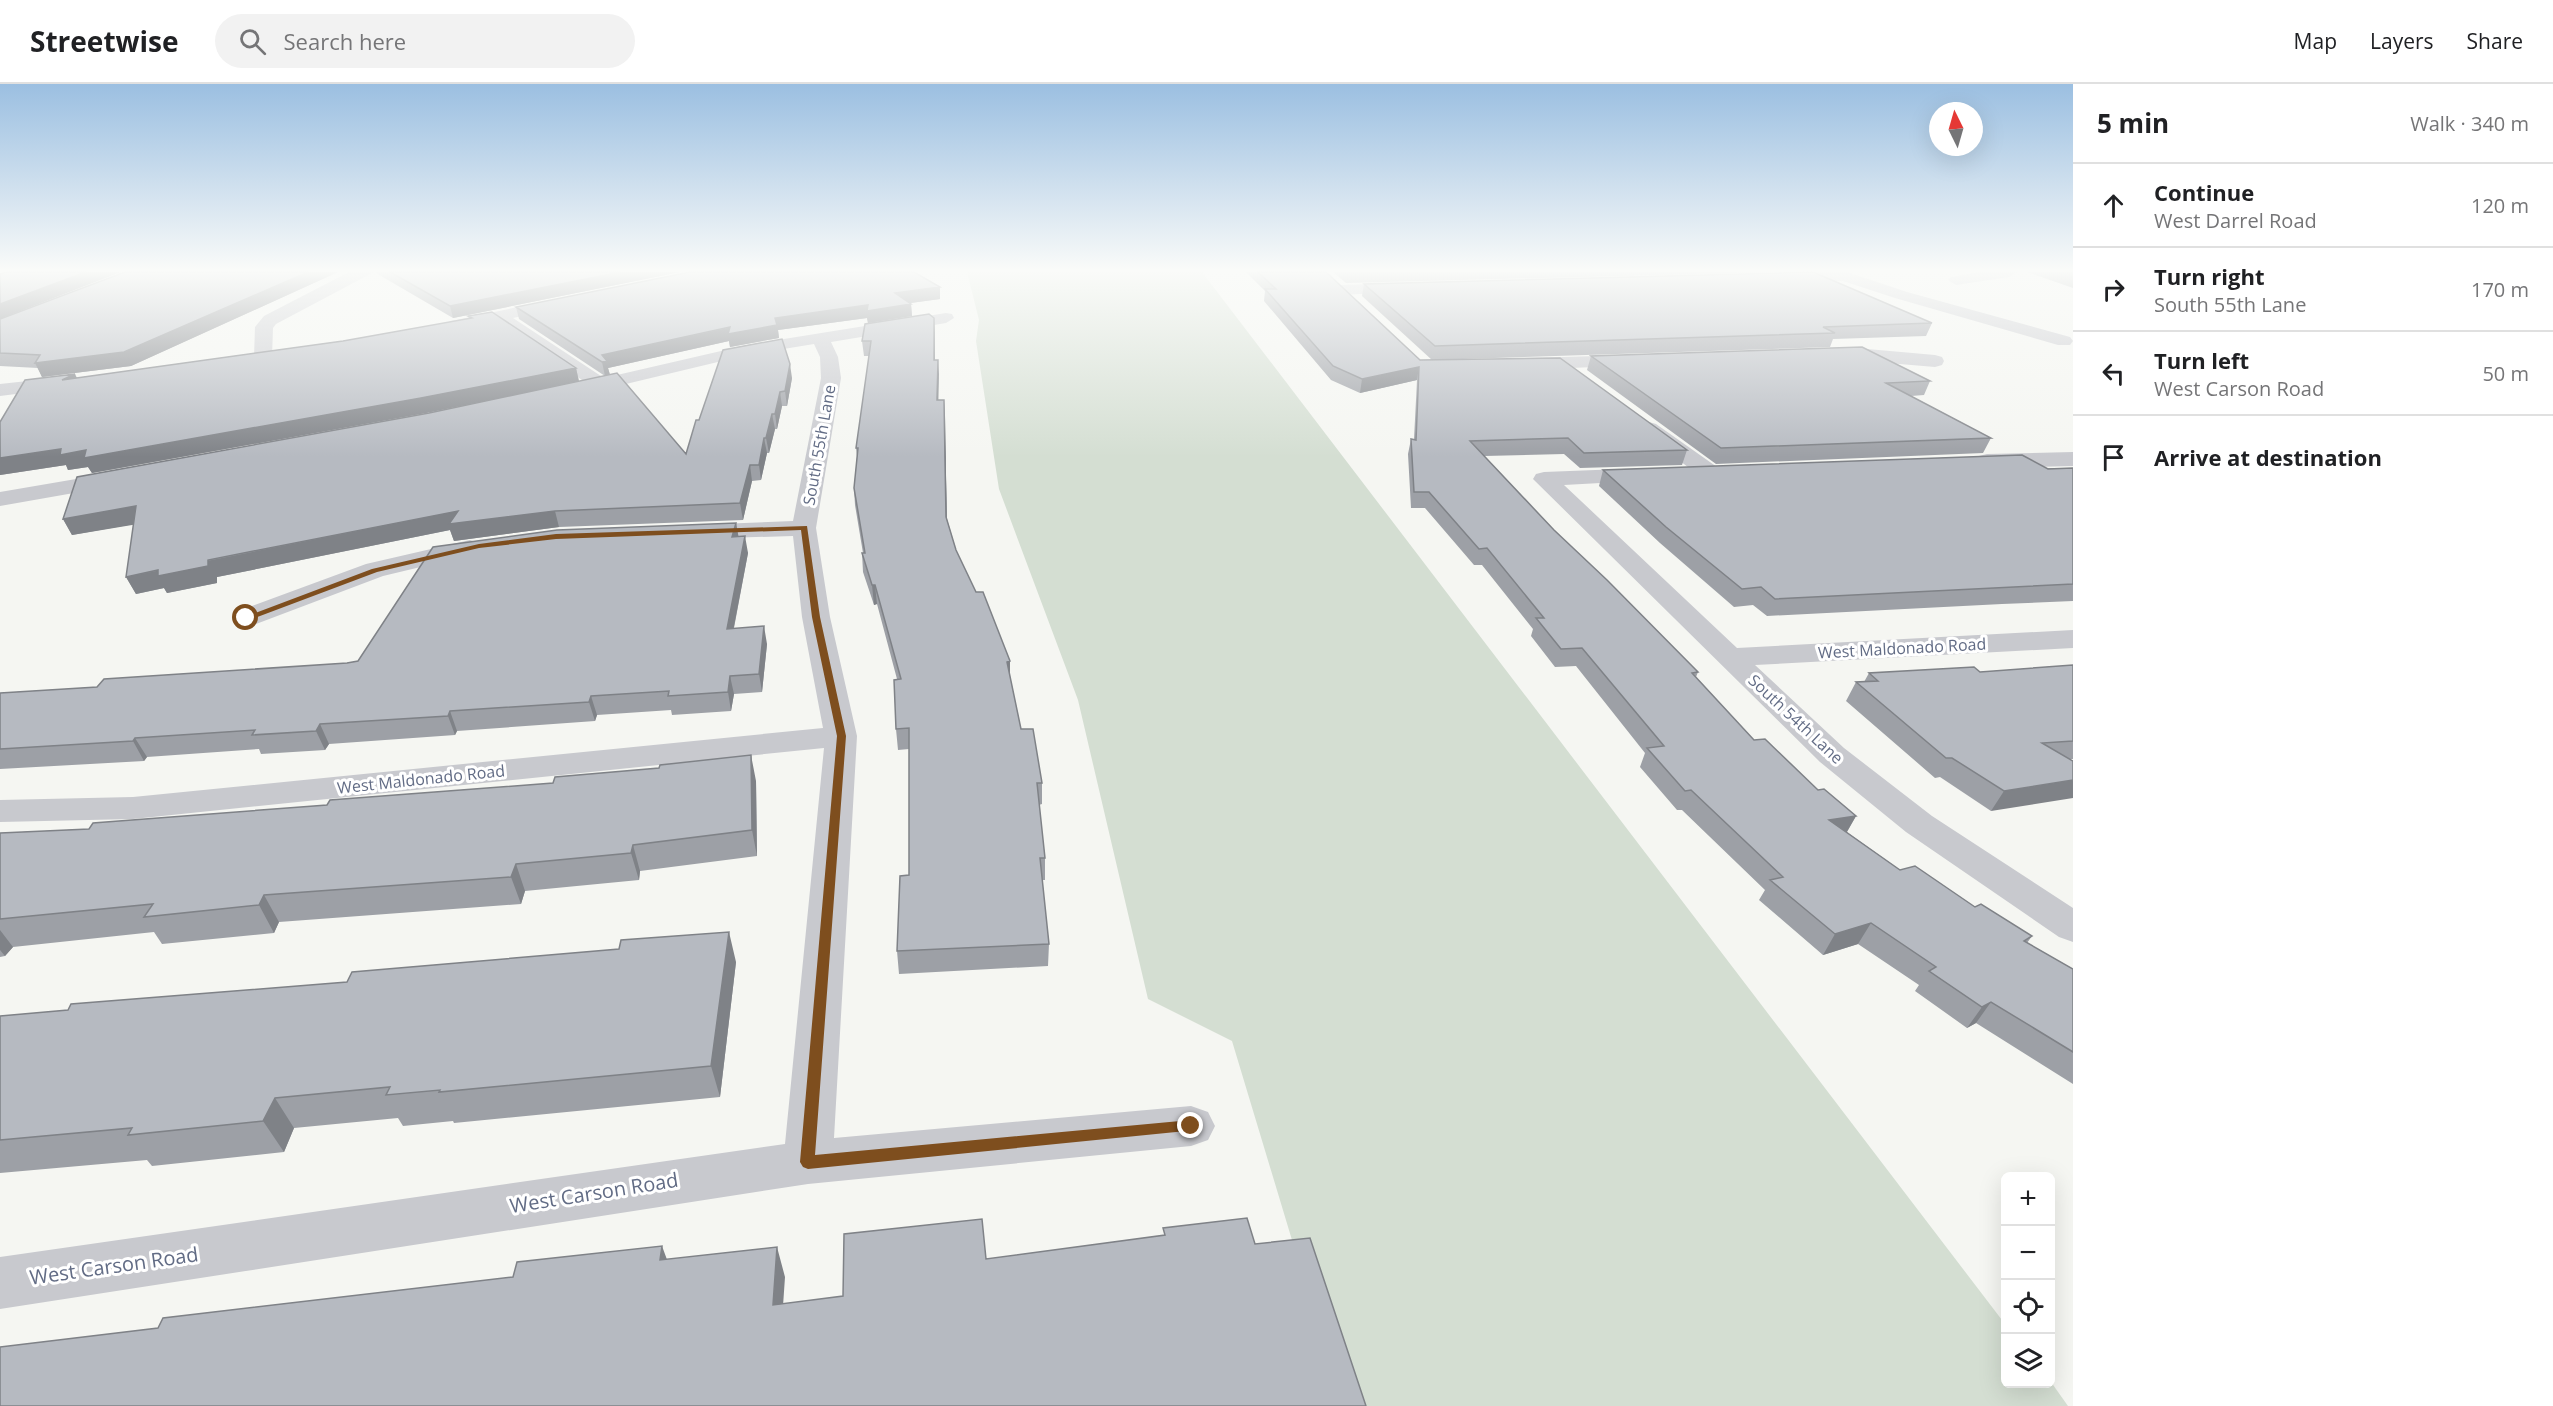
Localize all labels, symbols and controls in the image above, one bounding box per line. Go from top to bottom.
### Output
search box [215,14,635,68]
text: Streetwise [30,22,179,60]
icon: search [236,25,269,58]
text: Search here [284,26,406,56]
text: Map [2294,27,2337,55]
text: Layers [2370,27,2434,55]
text: Share [2467,27,2523,55]
north arrow [1929,102,1983,156]
text: 5 min [2097,105,2169,141]
text: Walk · 340 m [2410,110,2529,137]
text: Continue [2154,177,2254,207]
icon: ahead [2097,189,2130,222]
text: 120 m [2471,192,2529,219]
text: West Darrel Road [2154,207,2317,234]
text: Turn right [2154,261,2265,291]
icon: right [2097,273,2130,306]
text: 170 m [2471,276,2529,303]
text: South 55th Lane [2154,291,2306,318]
text: Turn left [2154,345,2249,375]
icon: left [2097,357,2130,390]
text: 50 m [2482,360,2529,387]
text: West Carson Road [2154,375,2324,402]
street label: South 55th Lane [798,383,840,507]
icon: arrive [2097,441,2130,474]
text: Arrive at destination [2154,442,2382,472]
route start [232,604,258,630]
street label: West Maldonado Road [1817,633,1987,663]
street label: South 54th Lane [1744,669,1848,769]
street label: West Maldonado Road [336,759,506,799]
route end [1177,1112,1203,1138]
street label: West Carson Road [508,1166,680,1219]
map controls [2001,1172,2055,1388]
button: + [2001,1172,2055,1226]
button: − [2001,1226,2055,1280]
street label: West Carson Road [28,1240,200,1291]
button: locate [2001,1280,2055,1334]
button: layers [2001,1334,2055,1388]

